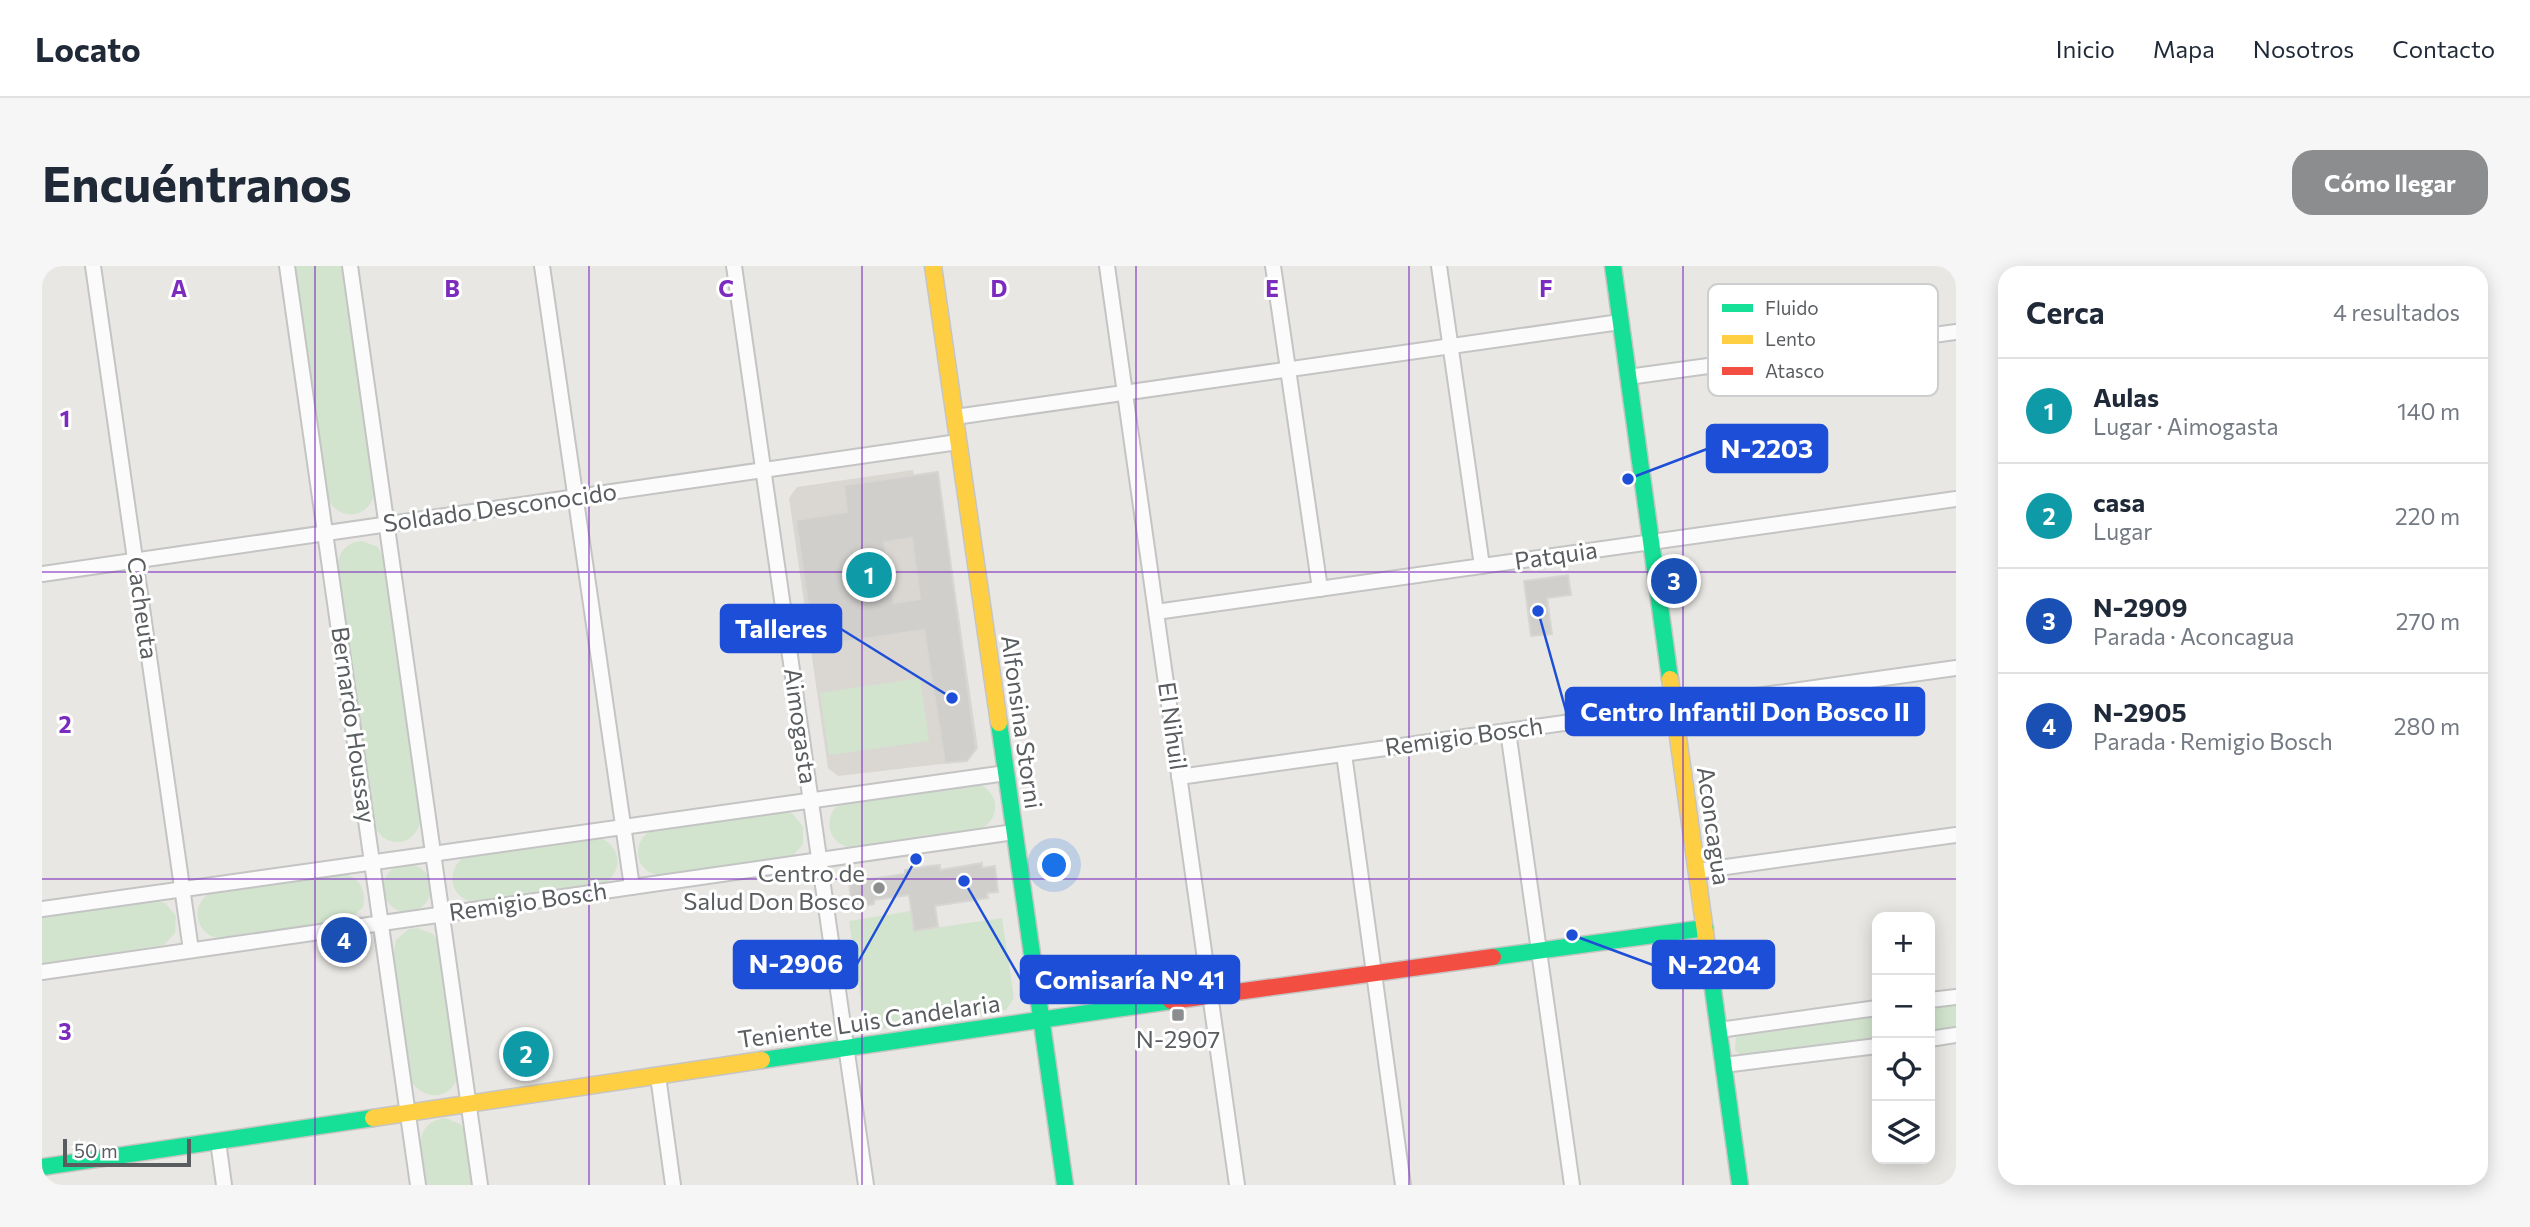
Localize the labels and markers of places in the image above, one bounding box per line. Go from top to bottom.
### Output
callout: N-2203 [1707,425,1827,472]
pin: 1 [846,549,892,601]
pin: 3 [1651,555,1697,607]
callout: Talleres [721,605,841,652]
callout: Centro Infantil Don Bosco II [1566,688,1924,735]
place label: Centro de Salud Don Bosco [683,858,865,915]
marker: Centro de Salud Don Bosco [871,880,887,896]
pin: 4 [321,914,367,966]
callout: N-2906 [734,941,857,988]
callout: N-2204 [1653,941,1774,988]
callout: Comisaría N° 41 [1021,956,1239,1003]
marker: N-2907 [1170,1007,1186,1023]
place label: N-2907 [1136,1024,1220,1053]
pin: 2 [503,1028,549,1080]

